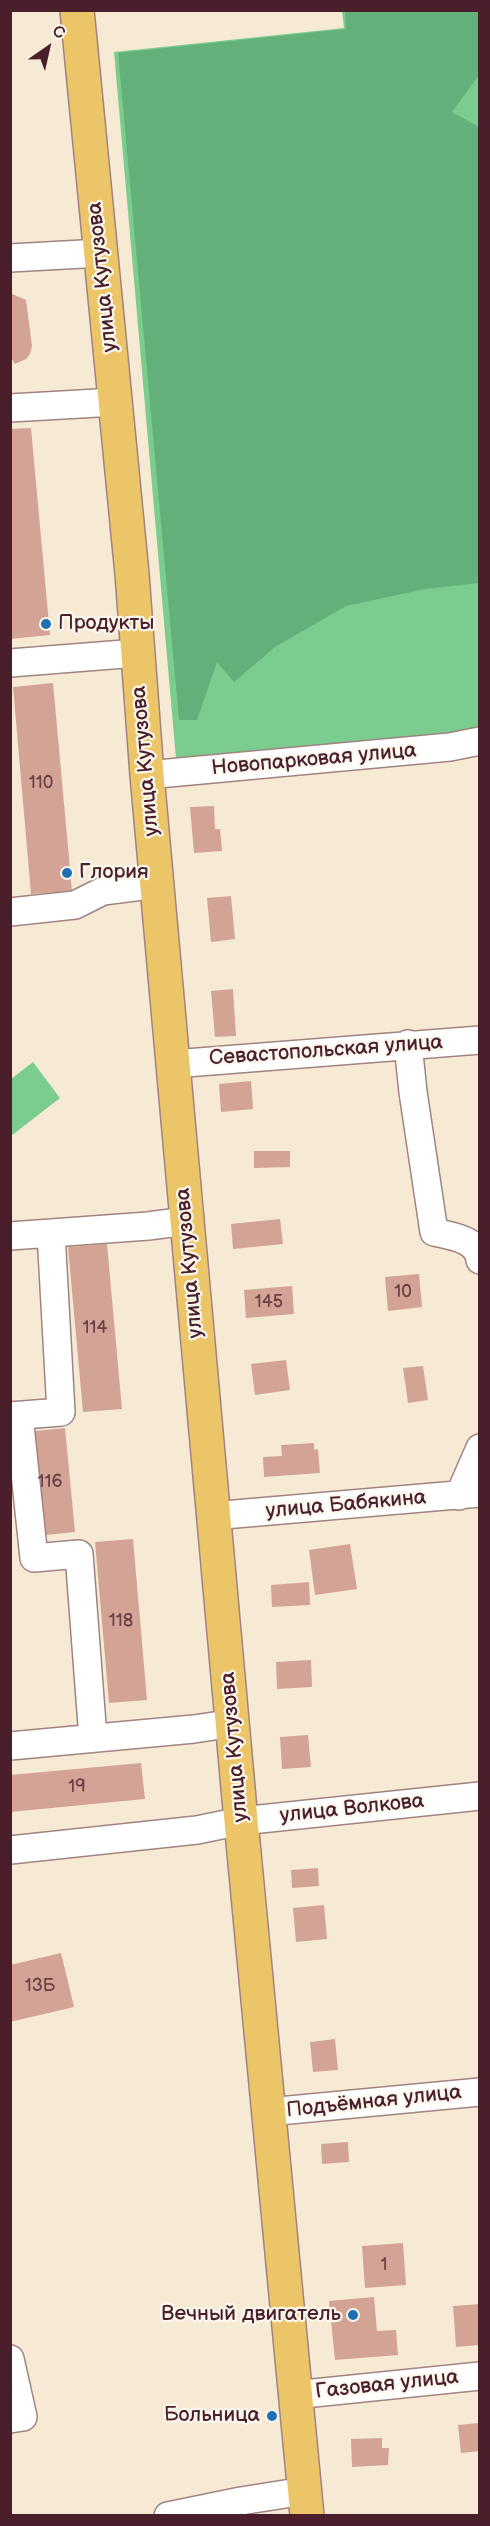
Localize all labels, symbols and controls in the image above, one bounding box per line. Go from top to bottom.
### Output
north arrow [18,18,78,78]
text: С [48,22,68,44]
street label: улица Кутузова [83,201,123,353]
place label: Продукты [58,611,154,637]
marker: Продукты [39,617,53,631]
street label: улица Кутузова [127,685,165,837]
street label: Новопарковая улица [211,738,417,782]
house number: 110 [29,772,53,794]
place label: Глория [79,860,149,886]
marker: Глория [60,866,74,880]
street label: Севастопольская улица [208,1030,444,1072]
street label: улица Кутузова [171,1187,209,1339]
house number: 10 [394,1281,412,1303]
house number: 145 [255,1291,283,1313]
house number: 114 [83,1317,107,1339]
house number: 116 [38,1471,62,1493]
street label: улица Бабякина [265,1485,427,1525]
house number: 118 [109,1610,133,1632]
street label: улица Кутузова [216,1671,254,1823]
house number: 19 [68,1776,86,1798]
street label: улица Волкова [279,1789,425,1829]
house number: 13Б [25,1975,55,1997]
street label: Подъёмная улица [285,2080,463,2124]
house number: 1 [381,2254,387,2276]
place label: Вечный двигатель [161,2302,341,2328]
marker: Вечный двигатель [346,2308,360,2322]
street label: Газовая улица [314,2365,460,2405]
place label: Больница [164,2403,260,2429]
marker: Больница [265,2409,279,2423]

